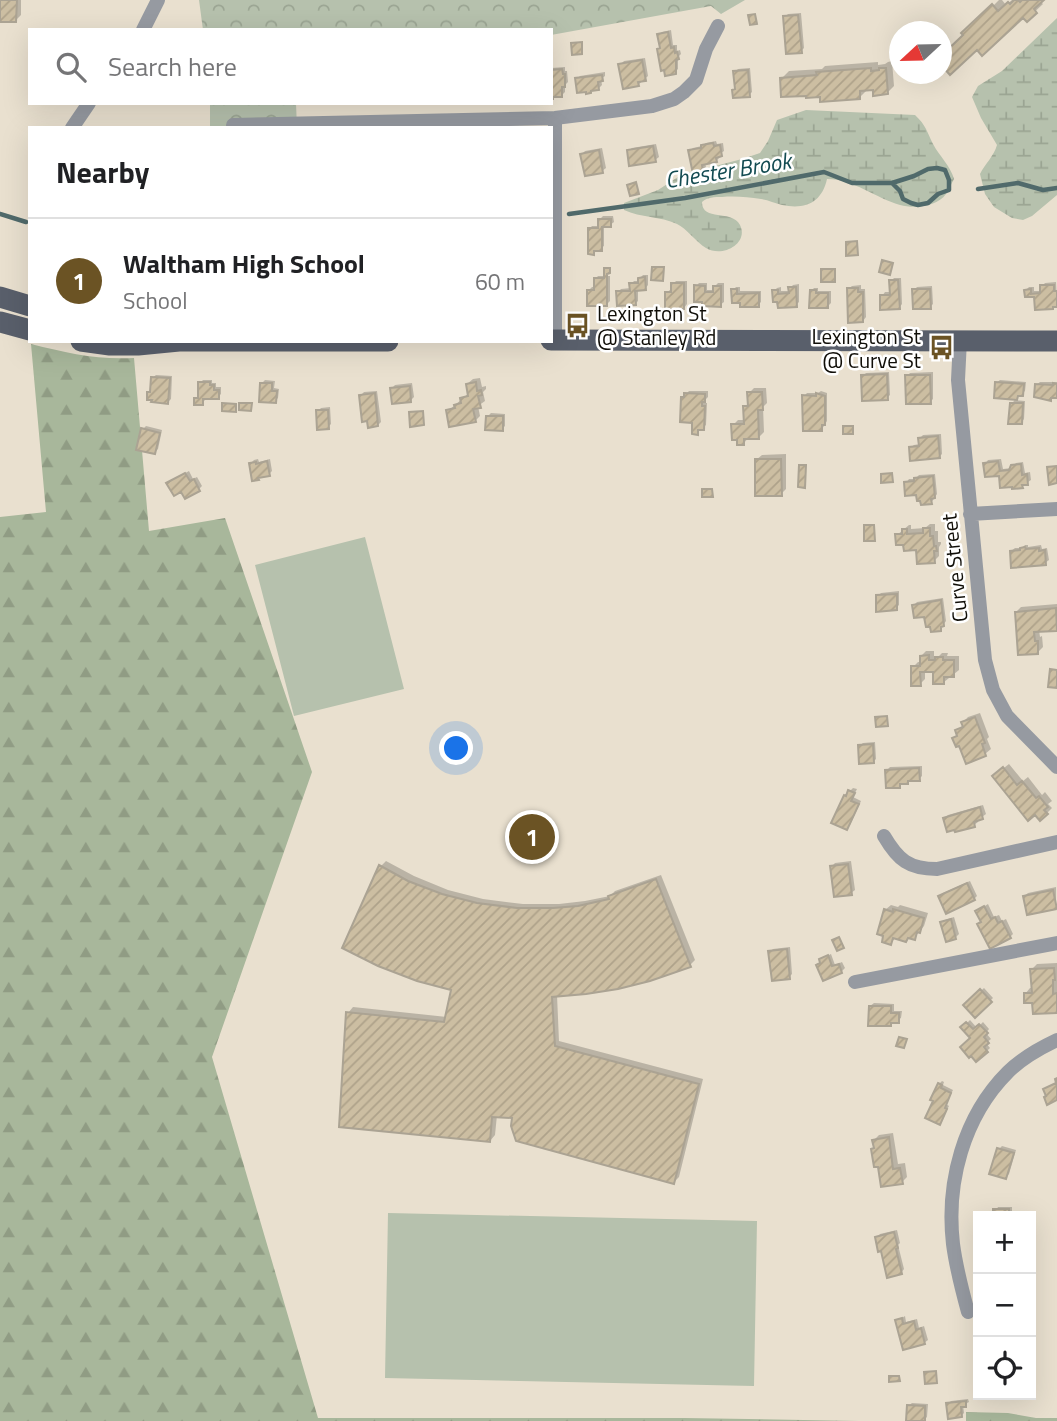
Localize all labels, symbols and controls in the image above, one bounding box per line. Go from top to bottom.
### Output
north arrow [889,21,952,84]
search box [28,28,553,105]
text: Search here [108,47,237,86]
icon: search [52,48,90,86]
water label: Chester Brook [663,142,796,197]
text: Nearby [56,149,149,195]
text: Waltham High School [123,244,365,283]
text: 1 [73,264,85,299]
text: 60 m [475,264,525,299]
text: School [123,283,187,318]
place label: Lexington St @ Stanley Rd [597,297,716,353]
bus stop icon: Lexington St @ Stanley Rd [563,311,591,339]
place label: Lexington St @ Curve St [811,320,922,376]
bus stop icon: Lexington St @ Curve St [927,334,955,362]
street label: Curve Street [932,512,976,624]
your location [439,731,473,765]
pin: 1 [509,811,555,863]
map controls [973,1211,1036,1400]
button: + [973,1211,1036,1274]
button: − [973,1274,1036,1337]
button: locate [973,1337,1036,1400]

